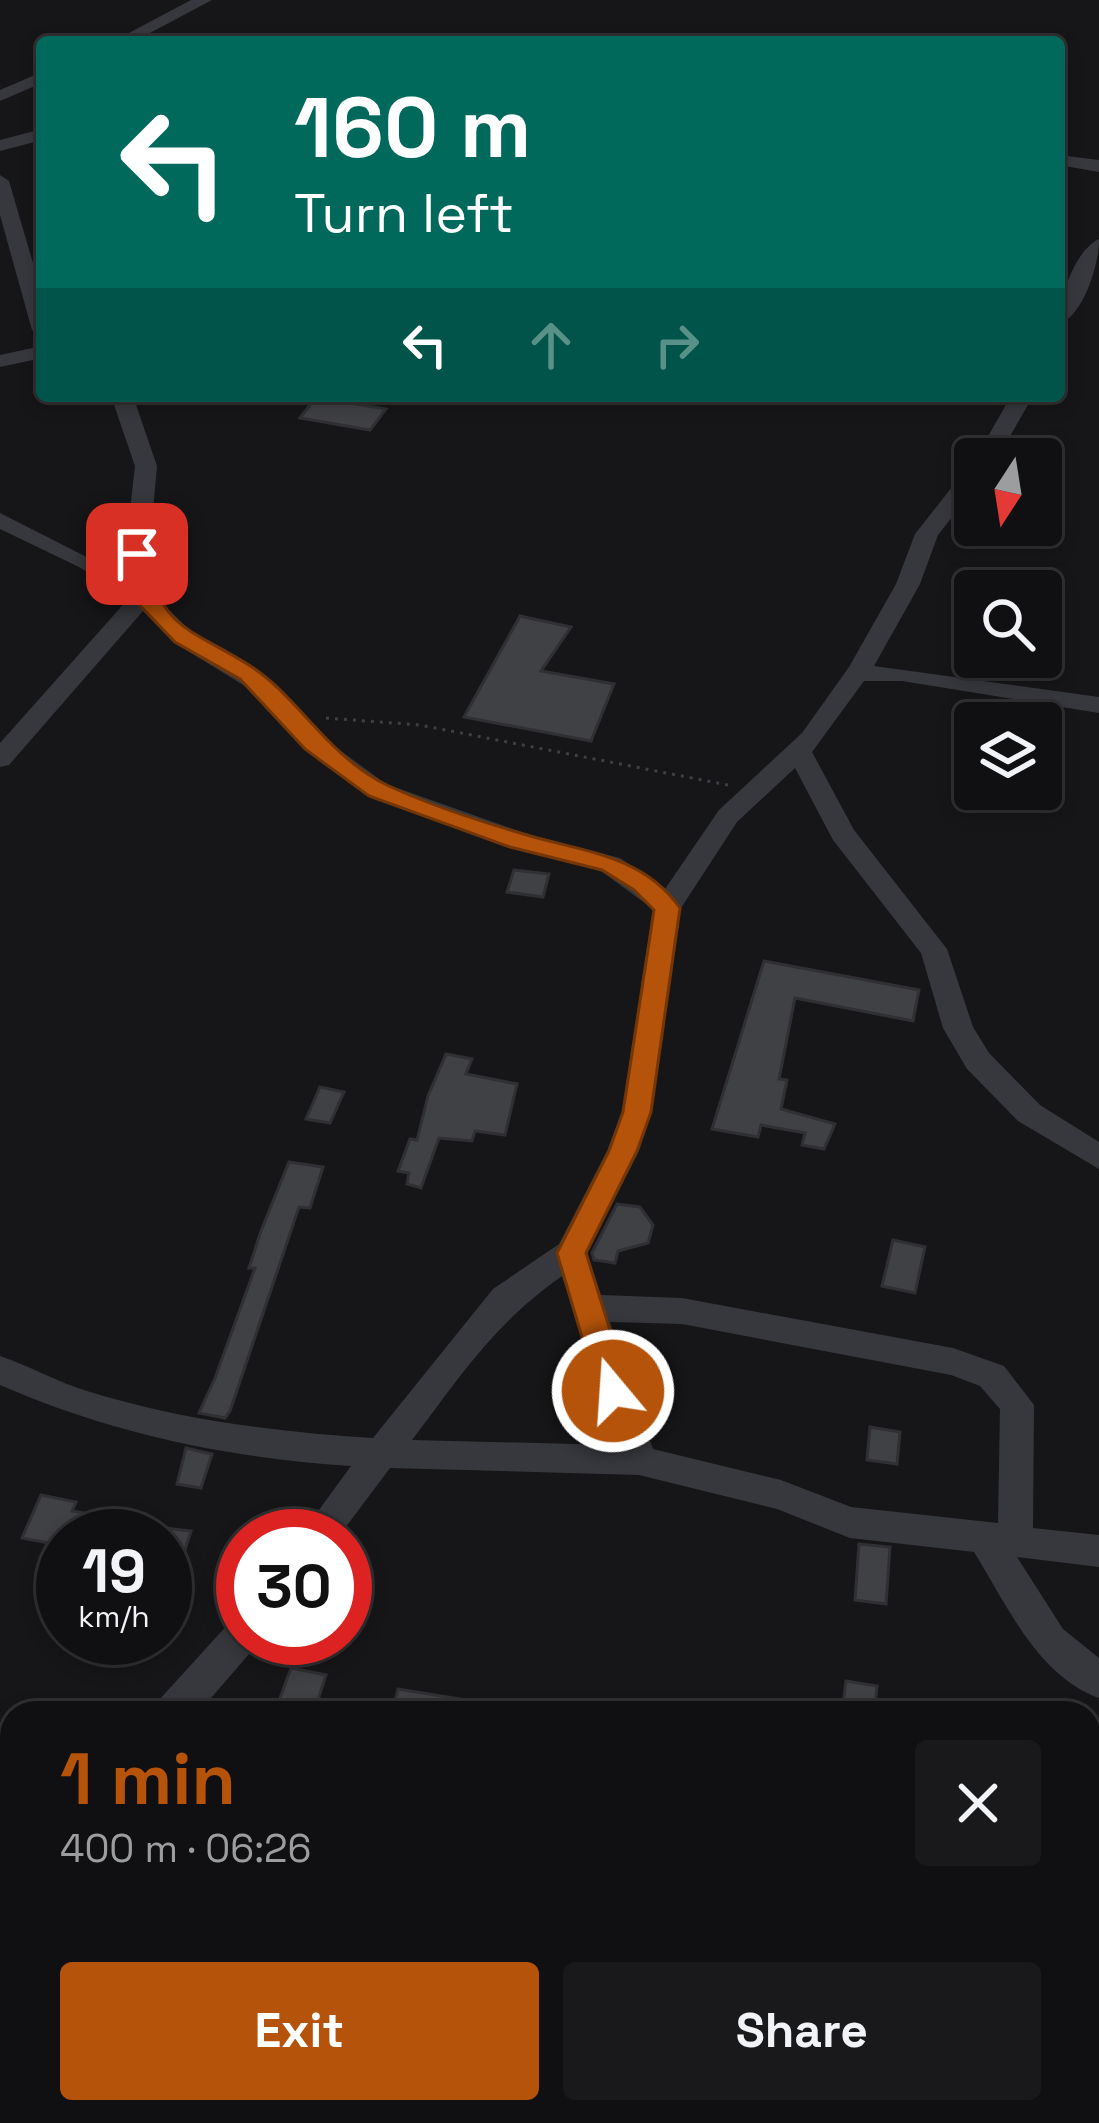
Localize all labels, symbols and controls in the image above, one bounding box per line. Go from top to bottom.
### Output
text: 160 m [294,74,531,182]
icon: left [96,84,252,240]
text: Turn left [294,179,514,248]
icon: left [392,312,458,378]
icon: ahead [518,312,584,378]
icon: right [644,312,710,378]
north arrow [954,438,1062,546]
map controls [954,438,1062,810]
pin [86,503,188,605]
icon: arrive [104,521,170,587]
button: search [954,570,1062,678]
button: layers [954,702,1062,810]
position arrow [550,1328,676,1454]
speed limit sign: 30 [216,1509,372,1665]
text: 19 [82,1533,146,1610]
text: km/h [78,1597,150,1636]
text: 1 min [60,1733,236,1825]
button: close [915,1740,1041,1866]
text: 400 m · 06:26 [60,1824,311,1873]
button: Exit [60,1962,539,2100]
button: Share [563,1962,1041,2100]

